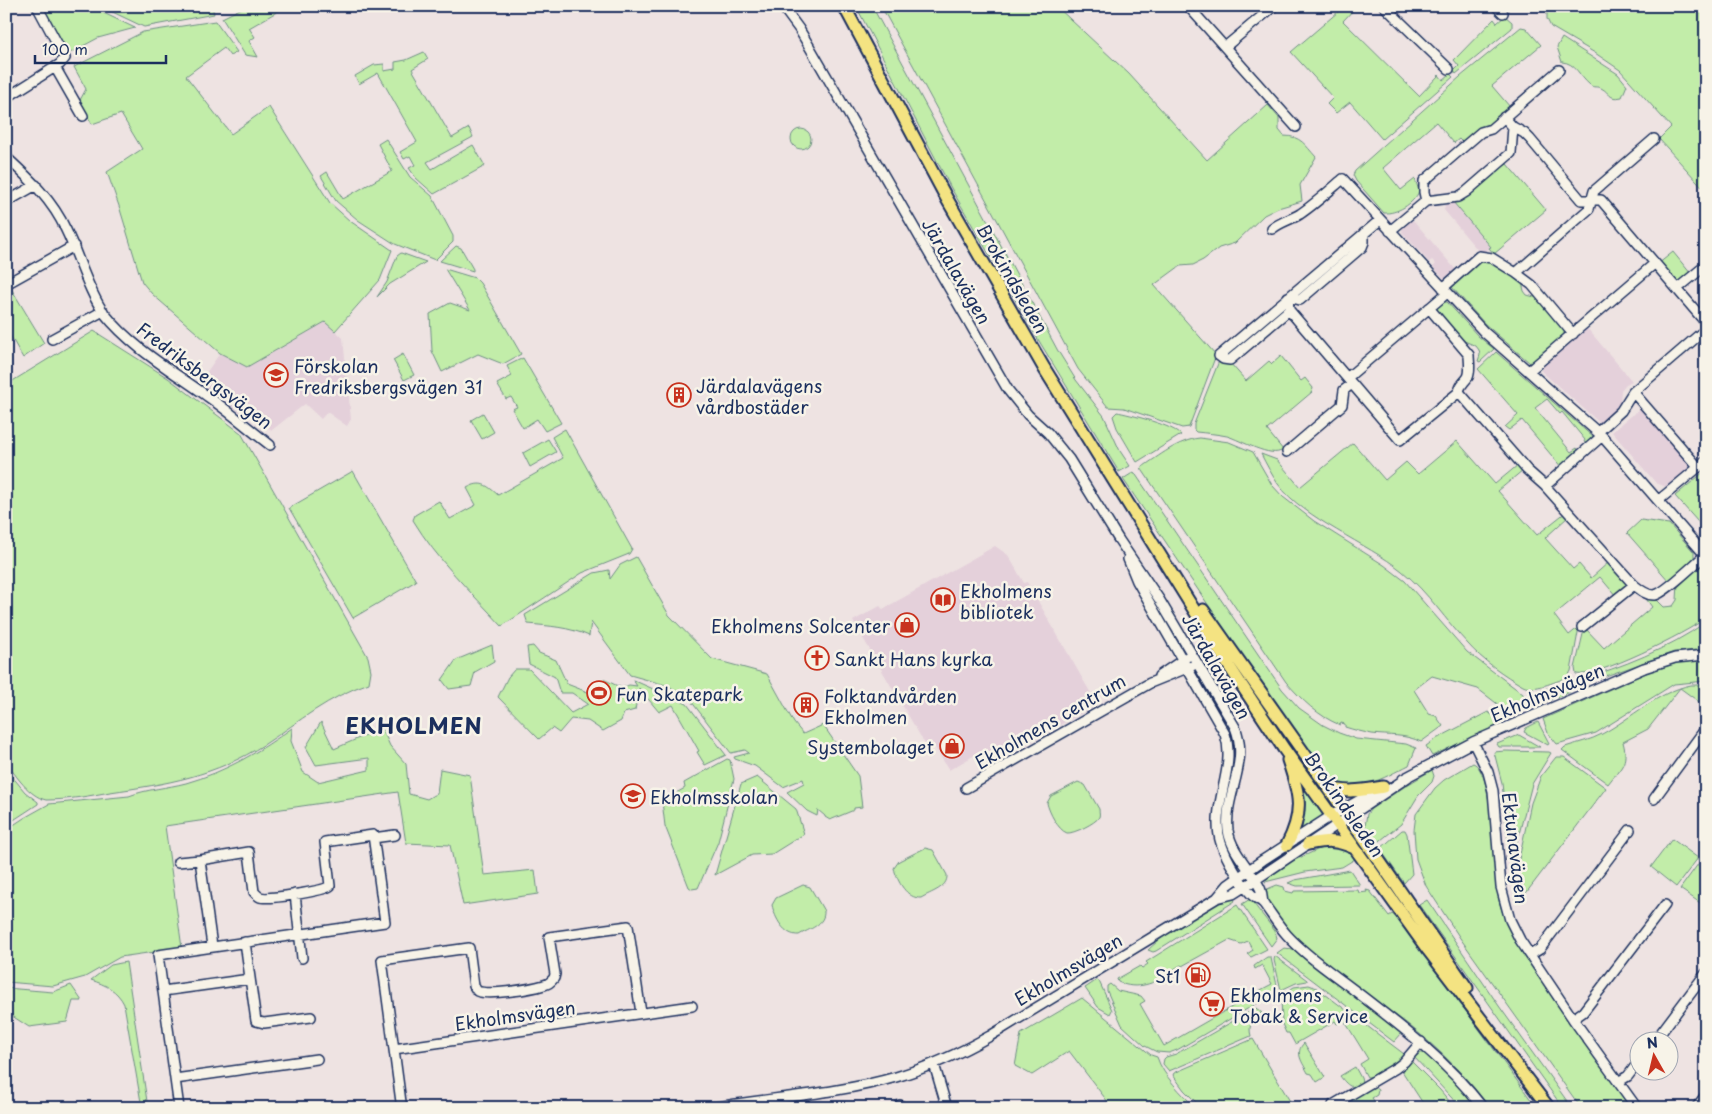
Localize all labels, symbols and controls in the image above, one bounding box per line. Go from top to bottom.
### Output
scale bar [35,32,166,64]
text: 100 m [42,37,88,60]
street label: Järdalavägen [916,213,998,329]
street label: Brokindsleden [971,218,1055,338]
street label: Fredriksbergsvägen [131,315,279,435]
place label: Förskolan Fredriksbergsvägen 31 [294,352,483,400]
school or university icon: Förskolan Fredriksbergsvägen 31 [263,362,289,388]
place label: Järdalavägens vårdbostäder [696,372,822,420]
building icon: Järdalavägens vårdbostäder [666,382,692,408]
place label: Ekholmens bibliotek [960,577,1052,625]
library icon: Ekholmens bibliotek [930,587,956,613]
street label: Järdalavägen [1176,608,1258,724]
place label: Ekholmens Solcenter [711,612,891,639]
shop icon: Ekholmens Solcenter [894,612,920,638]
church icon: Sankt Hans kyrka [804,645,830,671]
place label: Sankt Hans kyrka [834,645,993,672]
street label: Ekholmsvägen [1486,656,1608,728]
street label: Ekholmens centrum [969,667,1131,775]
sports icon: Fun Skatepark [586,680,612,706]
place label: Fun Skatepark [616,680,743,707]
place label: Folktandvården Ekholmen [824,682,957,730]
building icon: Folktandvården Ekholmen [793,692,819,718]
district label: EKHOLMEN [345,708,483,741]
place label: Systembolaget [807,733,934,760]
shop icon: Systembolaget [939,733,965,759]
street label: Brokindsleden [1299,746,1391,862]
school or university icon: Ekholmsskolan [620,783,646,809]
place label: Ekholmsskolan [650,783,778,810]
street label: Ektunavägen [1496,791,1536,905]
street label: Ekholmsvägen [1009,926,1127,1012]
place label: St1 [1155,962,1180,989]
fuel station icon: St1 [1185,962,1211,988]
place label: Ekholmens Tobak & Service [1230,981,1368,1029]
supermarket icon: Ekholmens Tobak & Service [1199,991,1225,1017]
street label: Ekholmsvägen [453,993,577,1037]
text: N [1645,1031,1659,1054]
north arrow [1630,1032,1680,1082]

